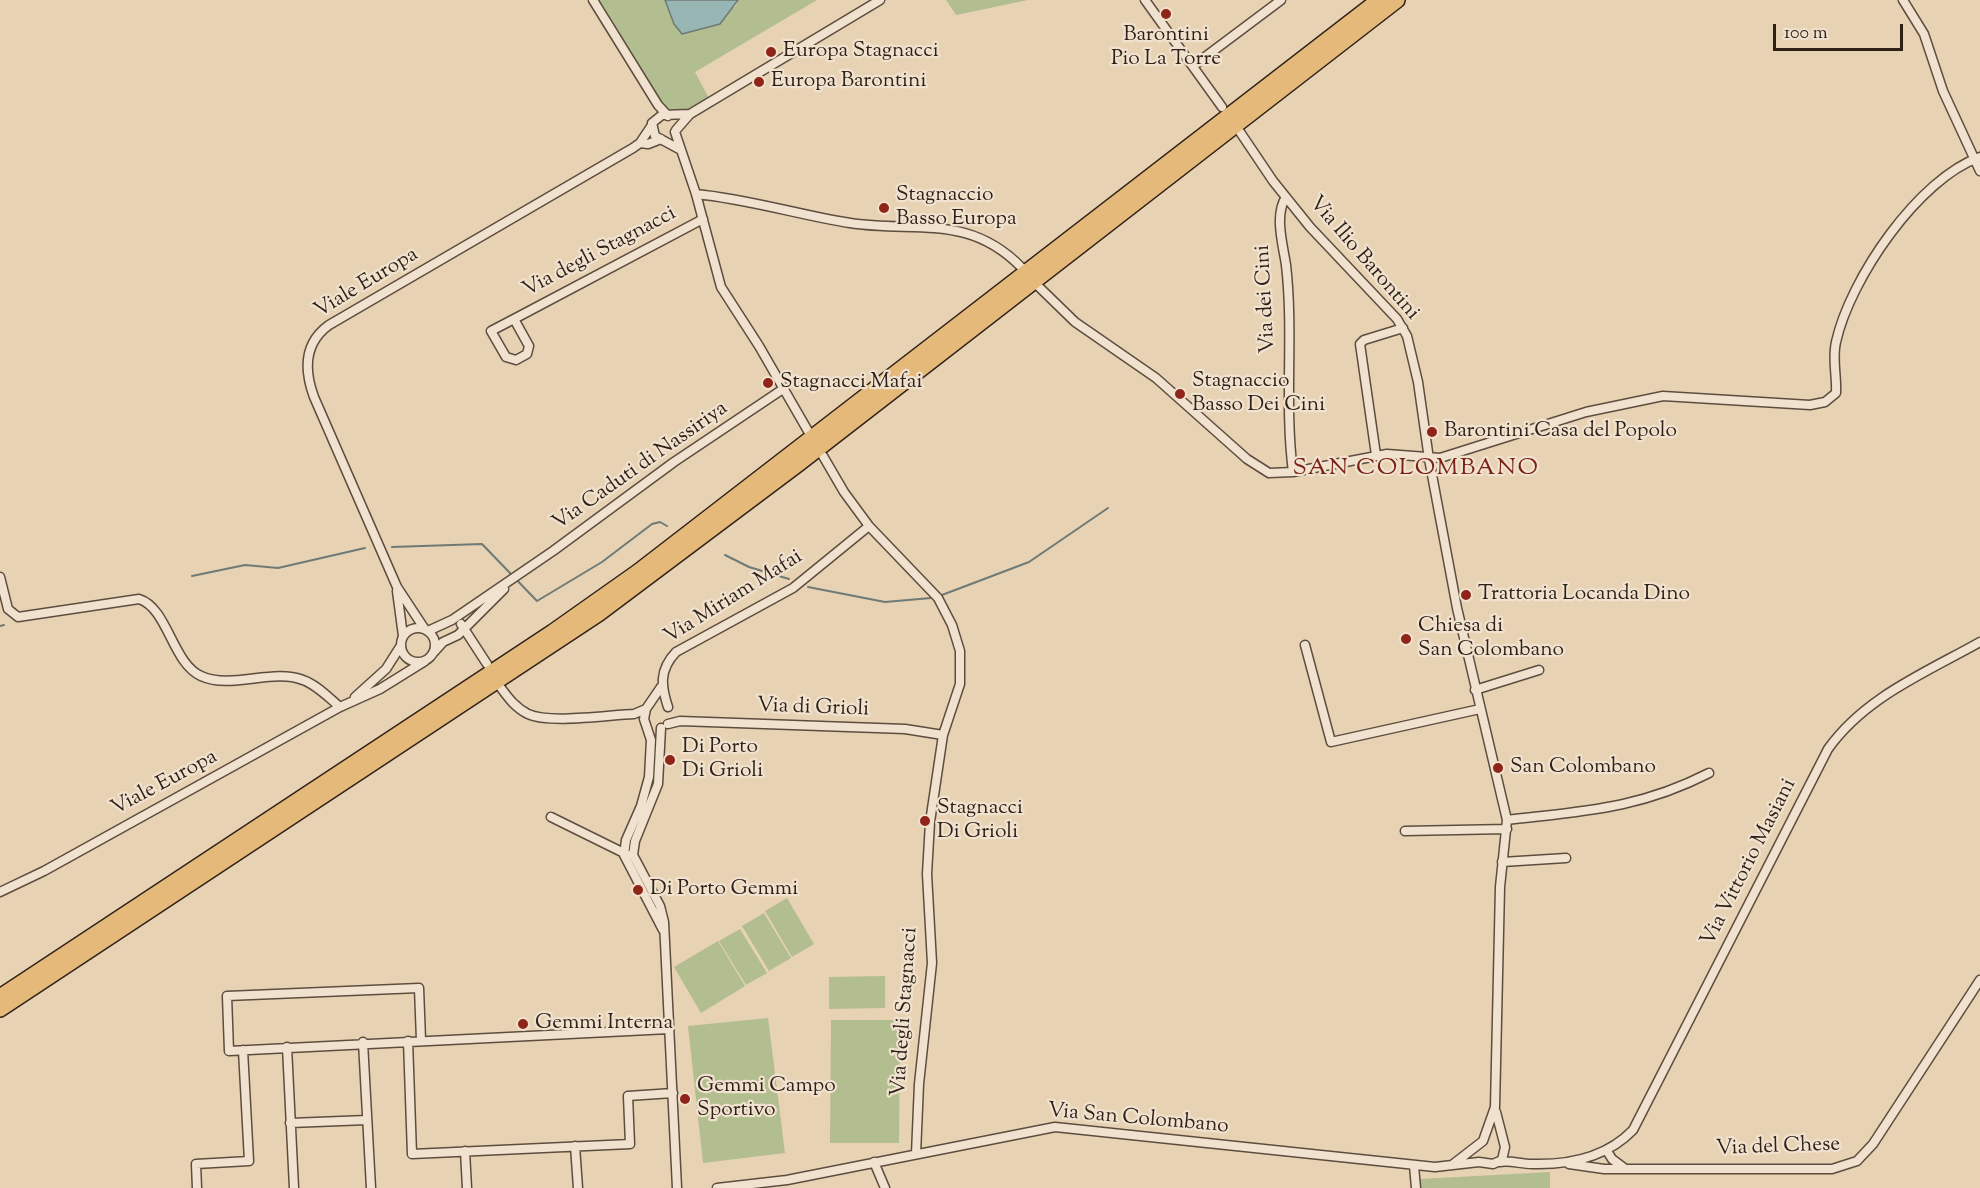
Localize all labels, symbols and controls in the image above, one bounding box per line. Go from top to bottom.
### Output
marker: Barontini Pio La Torre [1159,7,1173,21]
scale bar [1776,12,1906,50]
text: 100 m [1784,21,1828,47]
place label: Barontini Pio La Torre [1111,23,1221,73]
place label: Europa Stagnacci [783,39,939,65]
marker: Europa Stagnacci [764,45,778,59]
place label: Europa Barontini [771,69,926,95]
marker: Europa Barontini [752,75,766,89]
place label: Stagnaccio Basso Europa [896,183,1017,233]
street label: Via Ilio Barontini [1302,192,1424,326]
marker: Stagnaccio Basso Europa [877,201,891,215]
street label: Via degli Stagnacci [519,202,681,304]
street label: Viale Europa [311,243,423,325]
street label: Via dei Cini [1252,244,1282,354]
place label: Stagnaccio Basso Dei Cini [1192,369,1325,419]
place label: Stagnacci Mafai [780,370,922,396]
marker: Stagnacci Mafai [761,376,775,390]
marker: Stagnaccio Basso Dei Cini [1173,387,1187,401]
street label: Via Caduti di Nassiriya [549,397,733,537]
place label: Barontini Casa del Popolo [1444,419,1677,445]
marker: Barontini Casa del Popolo [1425,425,1439,439]
district label: SAN COLOMBANO [1293,456,1539,484]
street label: Via Miriam Mafai [660,545,808,651]
place label: Trattoria Locanda Dino [1478,582,1690,608]
marker: Trattoria Locanda Dino [1459,588,1473,602]
place label: Chiesa di San Colombano [1418,614,1564,664]
marker: Chiesa di San Colombano [1399,632,1413,646]
street label: Via di Grioli [756,694,870,724]
place label: Di Porto Di Grioli [682,735,763,785]
street label: Viale Europa [108,746,222,822]
marker: Di Porto Di Grioli [663,753,677,767]
place label: San Colombano [1510,755,1656,781]
marker: San Colombano [1491,761,1505,775]
street label: Via Vittorio Masiani [1697,775,1803,951]
place label: Stagnacci Di Grioli [937,796,1023,846]
marker: Stagnacci Di Grioli [918,814,932,828]
place label: Di Porto Gemmi [650,877,798,903]
marker: Di Porto Gemmi [631,883,645,897]
street label: Via degli Stagnacci [888,926,924,1098]
place label: Gemmi Interna [535,1011,673,1037]
marker: Gemmi Interna [516,1017,530,1031]
place label: Gemmi Campo Sportivo [697,1074,836,1124]
marker: Gemmi Campo Sportivo [678,1092,692,1106]
street label: Via San Colombano [1046,1100,1230,1140]
street label: Via del Chese [1715,1133,1841,1163]

